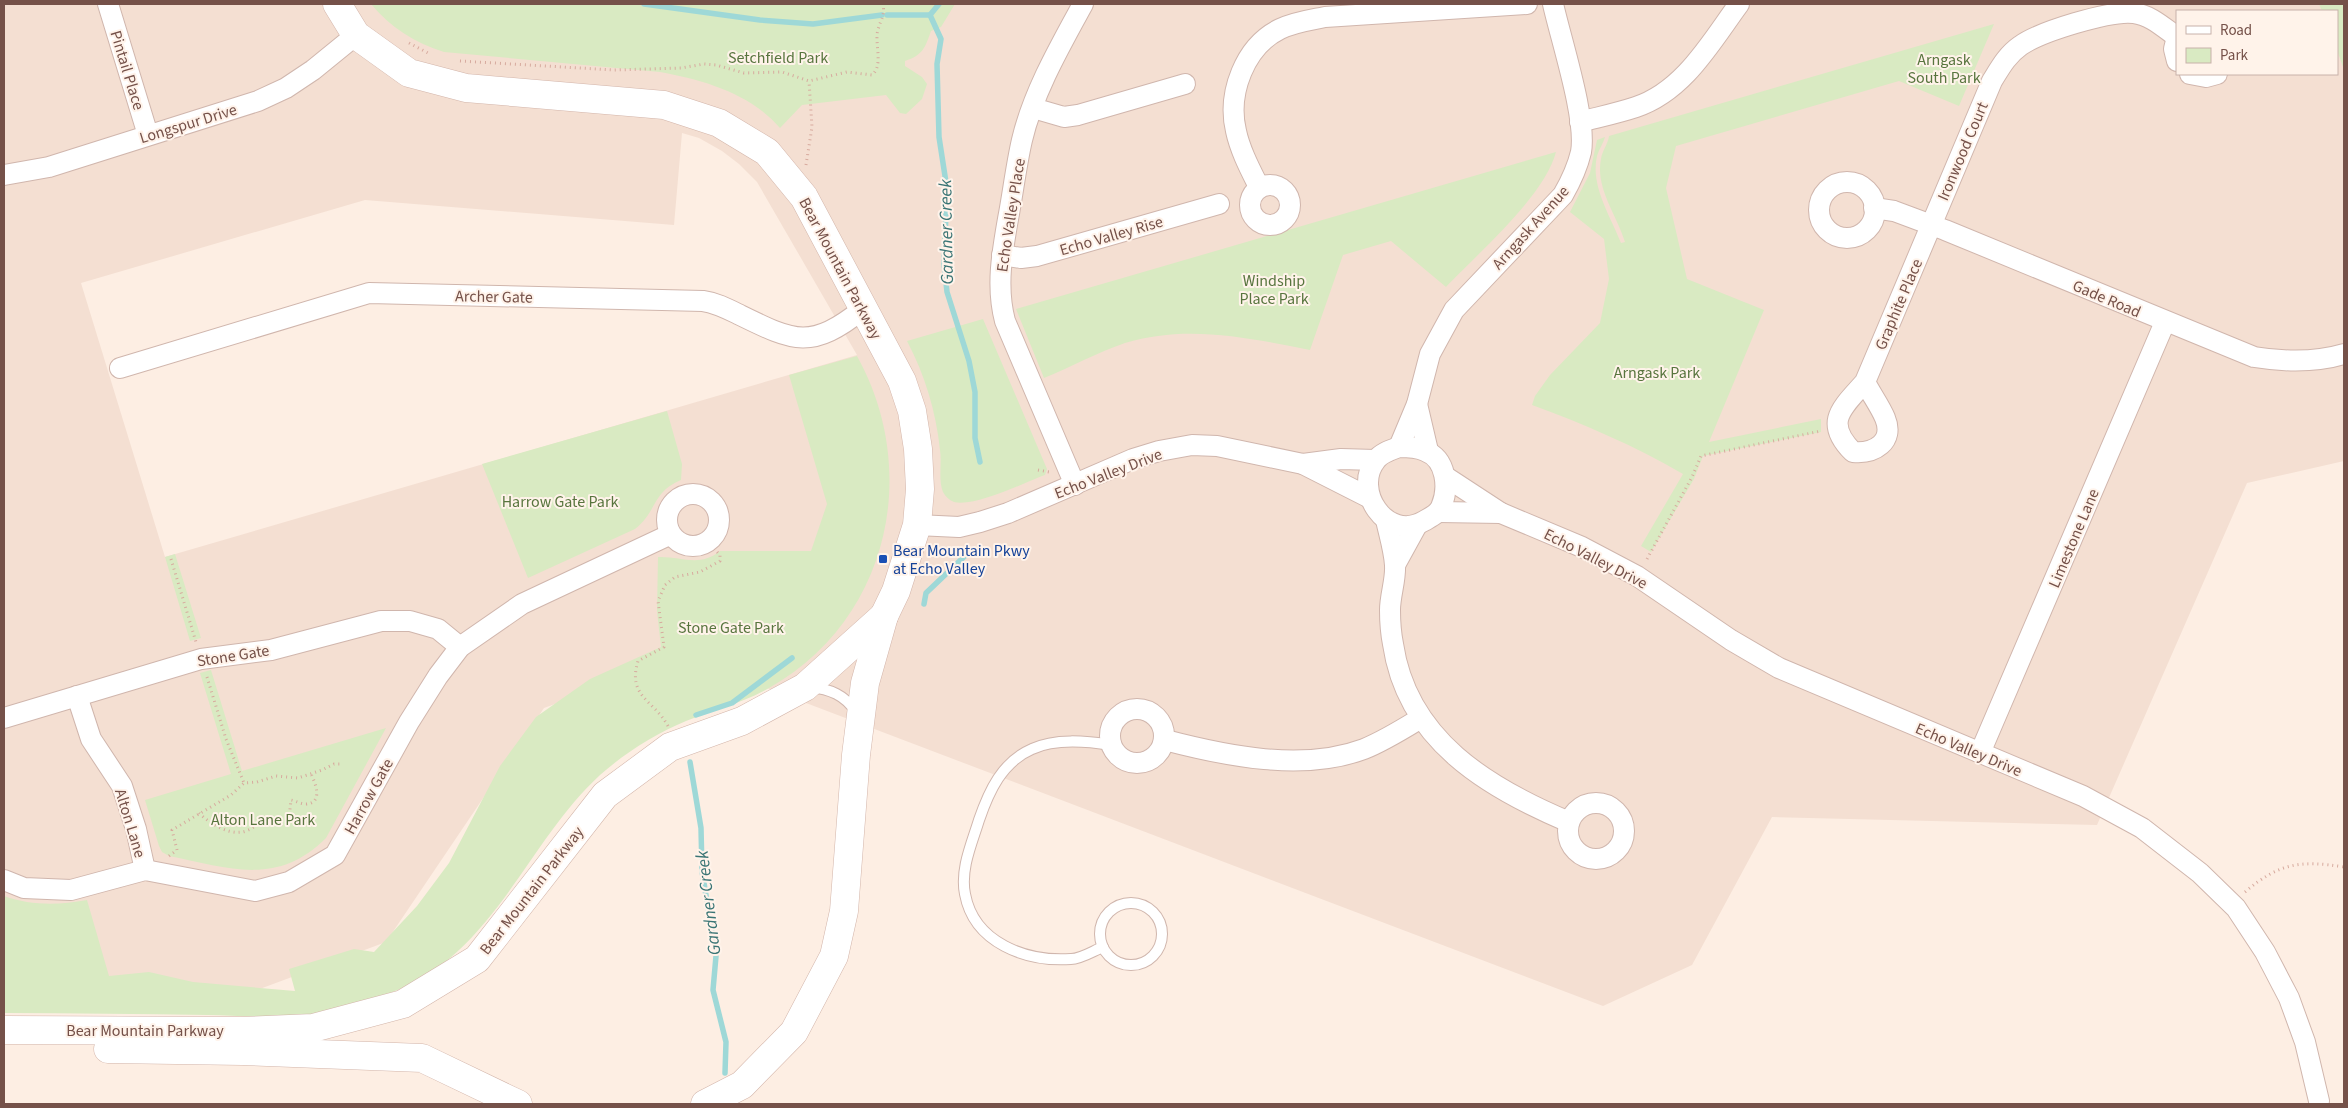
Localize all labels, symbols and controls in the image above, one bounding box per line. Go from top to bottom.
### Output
legend [2176,10,2338,75]
text: Road [2220,20,2252,41]
street label: Pintail Place [105,28,150,113]
text: Park [2220,45,2249,66]
park label: Setchfield Park [728,47,828,69]
park label: Arngask South Park [1907,49,1981,89]
street label: Ironwood Court [1932,98,1994,204]
street label: Longspur Drive [137,99,240,149]
street label: Echo Valley Place [991,157,1031,274]
water label: Gardner Creek [933,179,960,285]
street label: Arngask Avenue [1487,181,1574,274]
street label: Bear Mountain Parkway [793,194,887,344]
street label: Echo Valley Rise [1057,211,1166,261]
street label: Graphite Place [1870,255,1928,353]
park label: Windship Place Park [1239,270,1309,310]
street label: Gade Road [2069,275,2144,323]
street label: Archer Gate [455,285,533,309]
park label: Arngask Park [1614,362,1700,384]
street label: Echo Valley Drive [1051,443,1165,505]
street label: Limestone Lane [2043,485,2105,591]
park label: Harrow Gate Park [502,491,618,513]
street label: Echo Valley Drive [1540,523,1651,595]
place label: Bear Mountain Pkwy at Echo Valley [893,540,1030,580]
marker: Bear Mountain Pkwy at Echo Valley [877,553,889,565]
park label: Stone Gate Park [678,617,784,639]
street label: Stone Gate [196,639,271,673]
street label: Echo Valley Drive [1912,718,2025,782]
street label: Harrow Gate [339,755,399,838]
street label: Alton Lane [109,786,151,861]
park label: Alton Lane Park [211,809,315,831]
street label: Bear Mountain Parkway [475,821,589,959]
water label: Gardner Creek [690,849,727,957]
street label: Bear Mountain Parkway [66,1020,224,1042]

